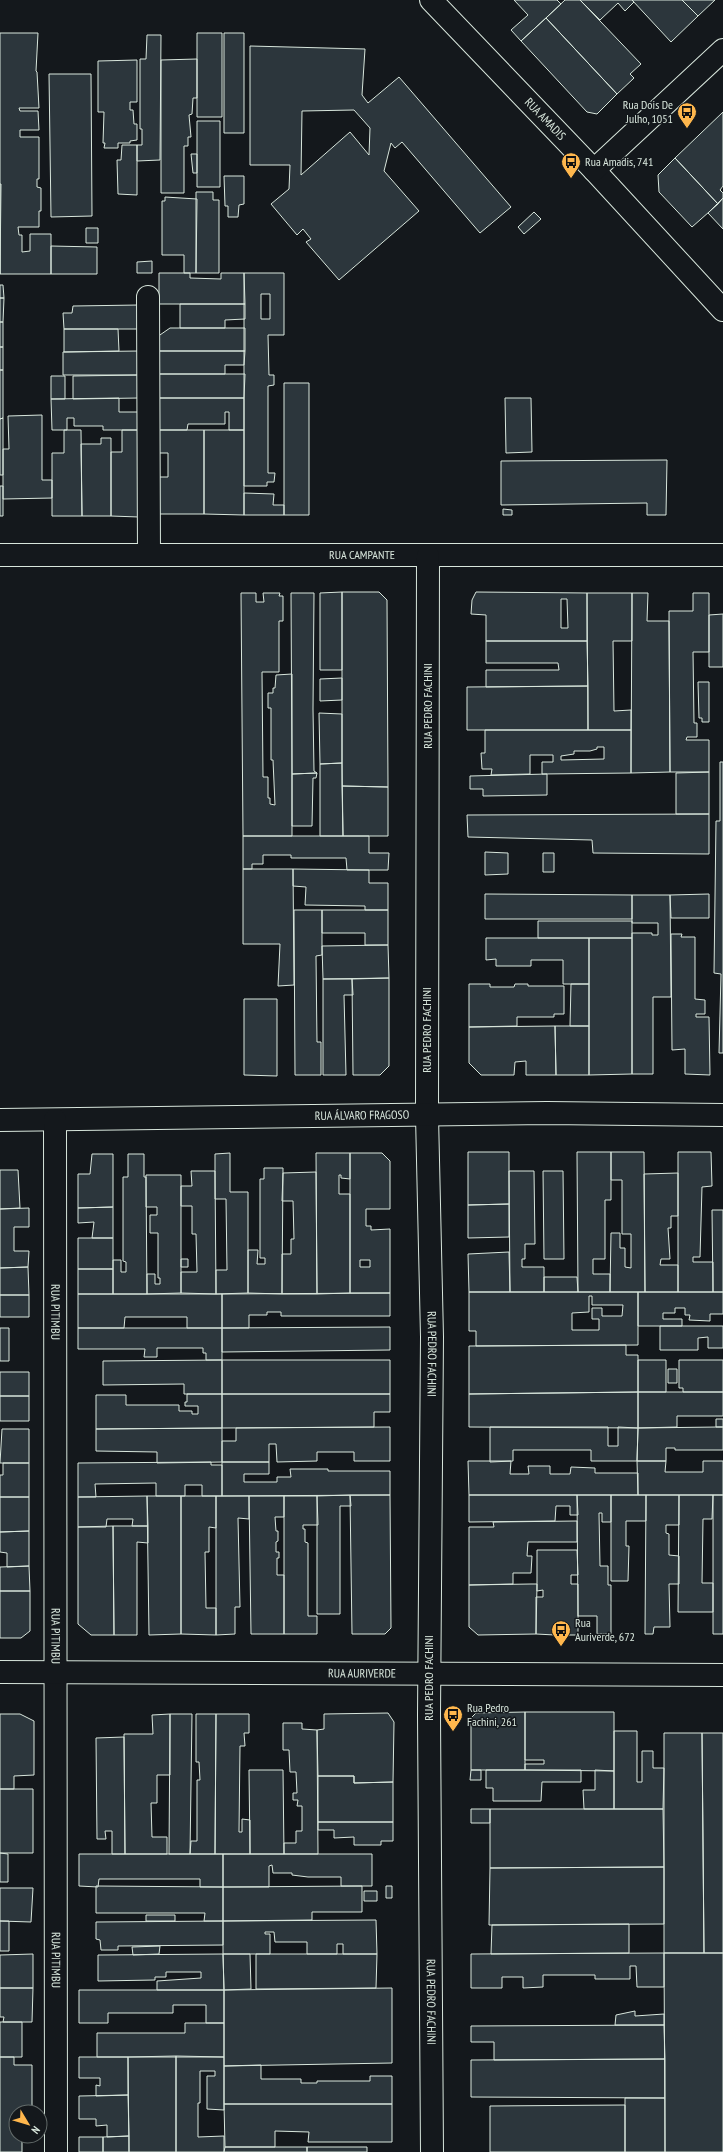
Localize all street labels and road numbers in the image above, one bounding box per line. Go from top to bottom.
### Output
street label: RUA AMADIS [522,94,569,143]
street label: RUA CAMPANTE [329,547,395,562]
street label: RUA PEDRO FACHINI [420,663,435,749]
street label: RUA PEDRO FACHINI [419,987,434,1073]
street label: RUA ÁLVARO FRAGOSO [315,1107,410,1123]
street label: RUA PITIMBU [48,1284,63,1340]
street label: RUA PEDRO FACHINI [424,1311,440,1397]
street label: RUA PITIMBU [48,1608,64,1664]
street label: RUA PEDRO FACHINI [421,1635,436,1721]
street label: RUA AURIVERDE [328,1665,396,1681]
street label: RUA PITIMBU [49,1932,64,1988]
street label: RUA PEDRO FACHINI [424,1959,439,2045]

